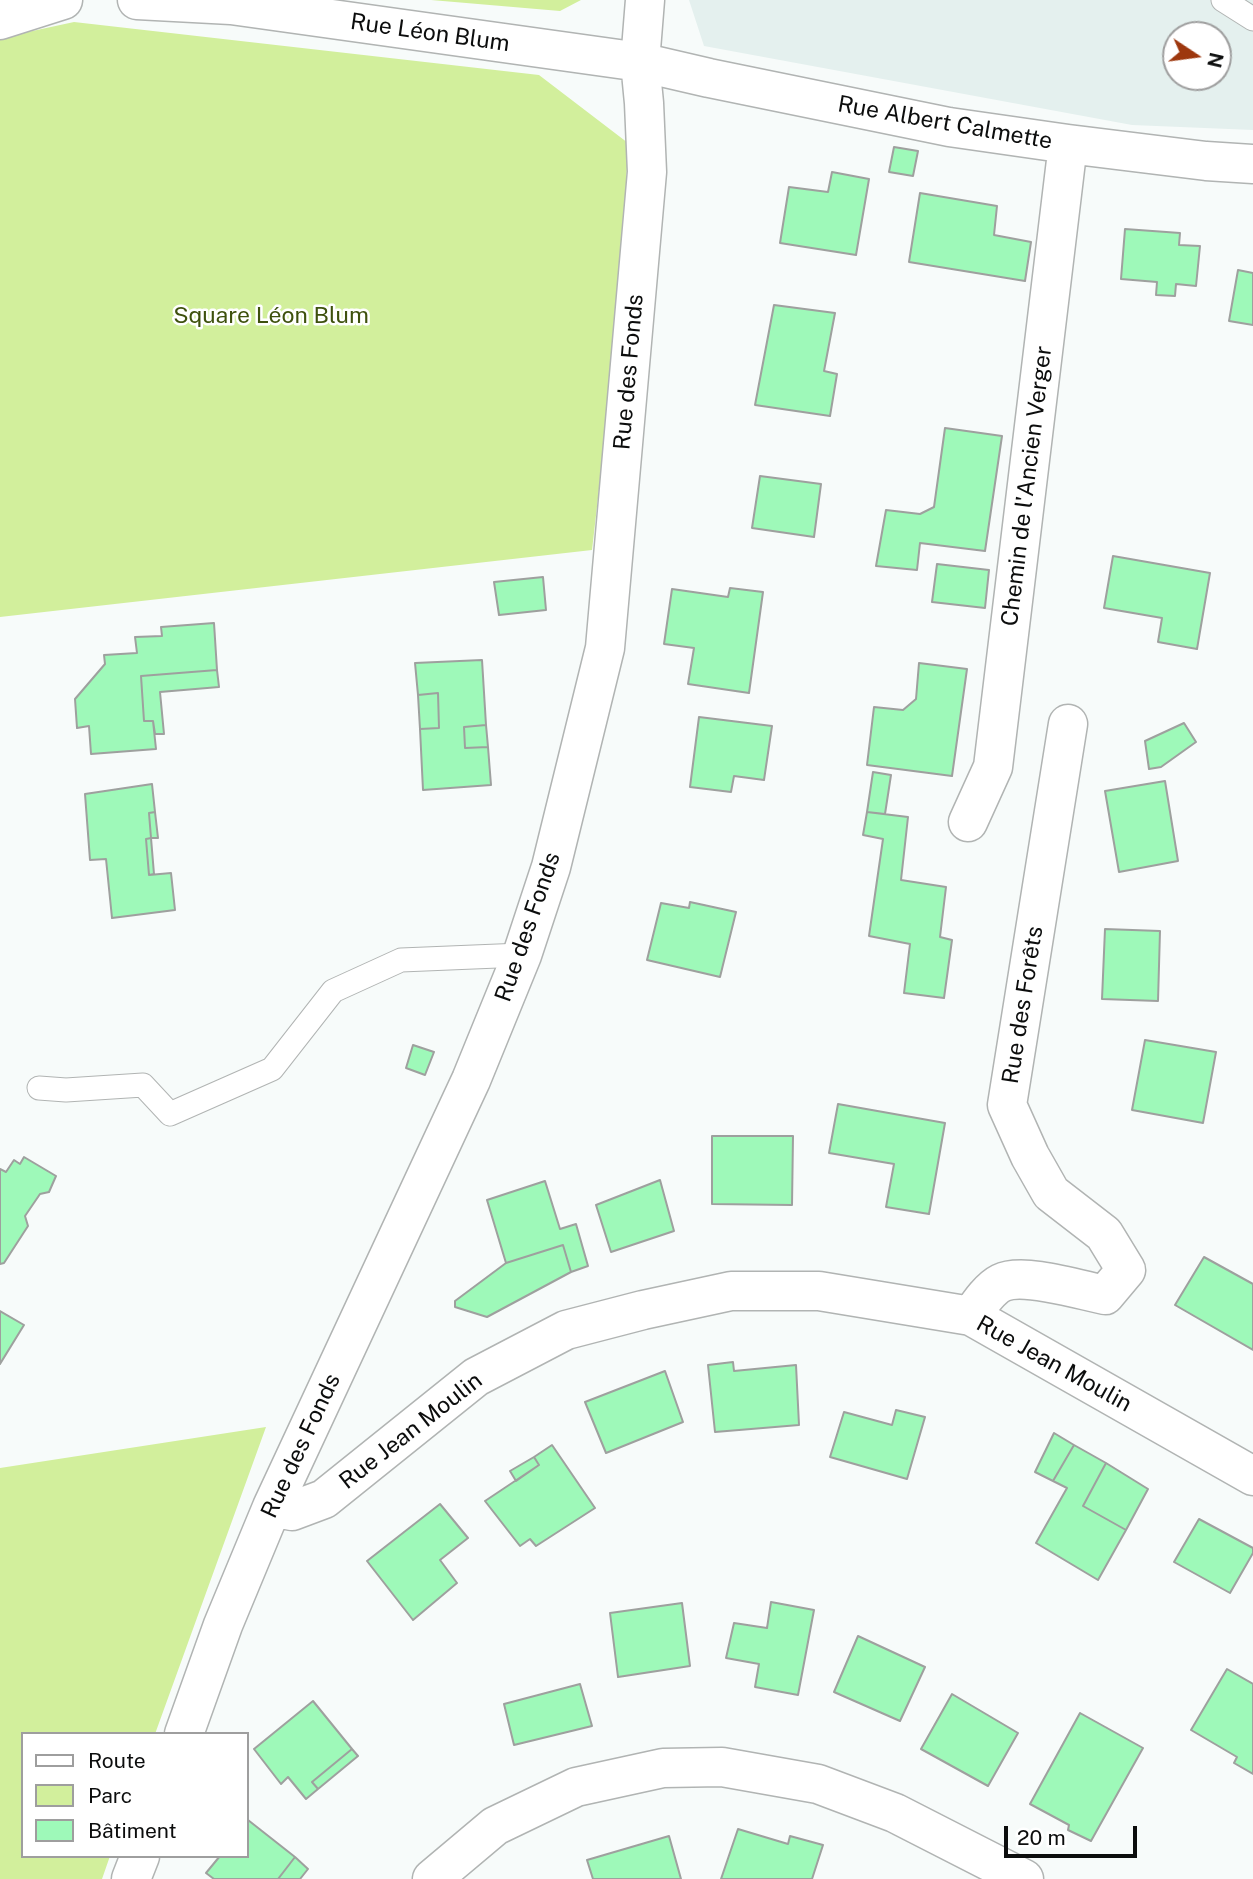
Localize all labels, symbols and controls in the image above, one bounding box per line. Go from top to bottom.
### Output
street label: Rue Léon Blum [349,8,511,58]
north arrow [1162,21,1232,91]
text: N [1203,51,1228,70]
street label: Rue Albert Calmette [835,91,1055,155]
street label: Rue des Fonds [608,293,650,451]
park label: Square Léon Blum [173,302,369,330]
street label: Chemin de l'Ancien Verger [996,344,1058,628]
street label: Rue des Fonds [490,849,566,1005]
street label: Rue des Forêts [997,924,1049,1086]
street label: Rue Jean Moulin [971,1310,1137,1418]
street label: Rue Jean Moulin [334,1367,488,1495]
street label: Rue des Fonds [255,1369,347,1523]
legend [21,1732,248,1858]
text: Route [88,1748,146,1773]
text: Parc [88,1783,132,1808]
scale bar [1008,1812,1141,1856]
text: Bâtiment [88,1818,177,1843]
text: 20 m [1017,1825,1066,1850]

